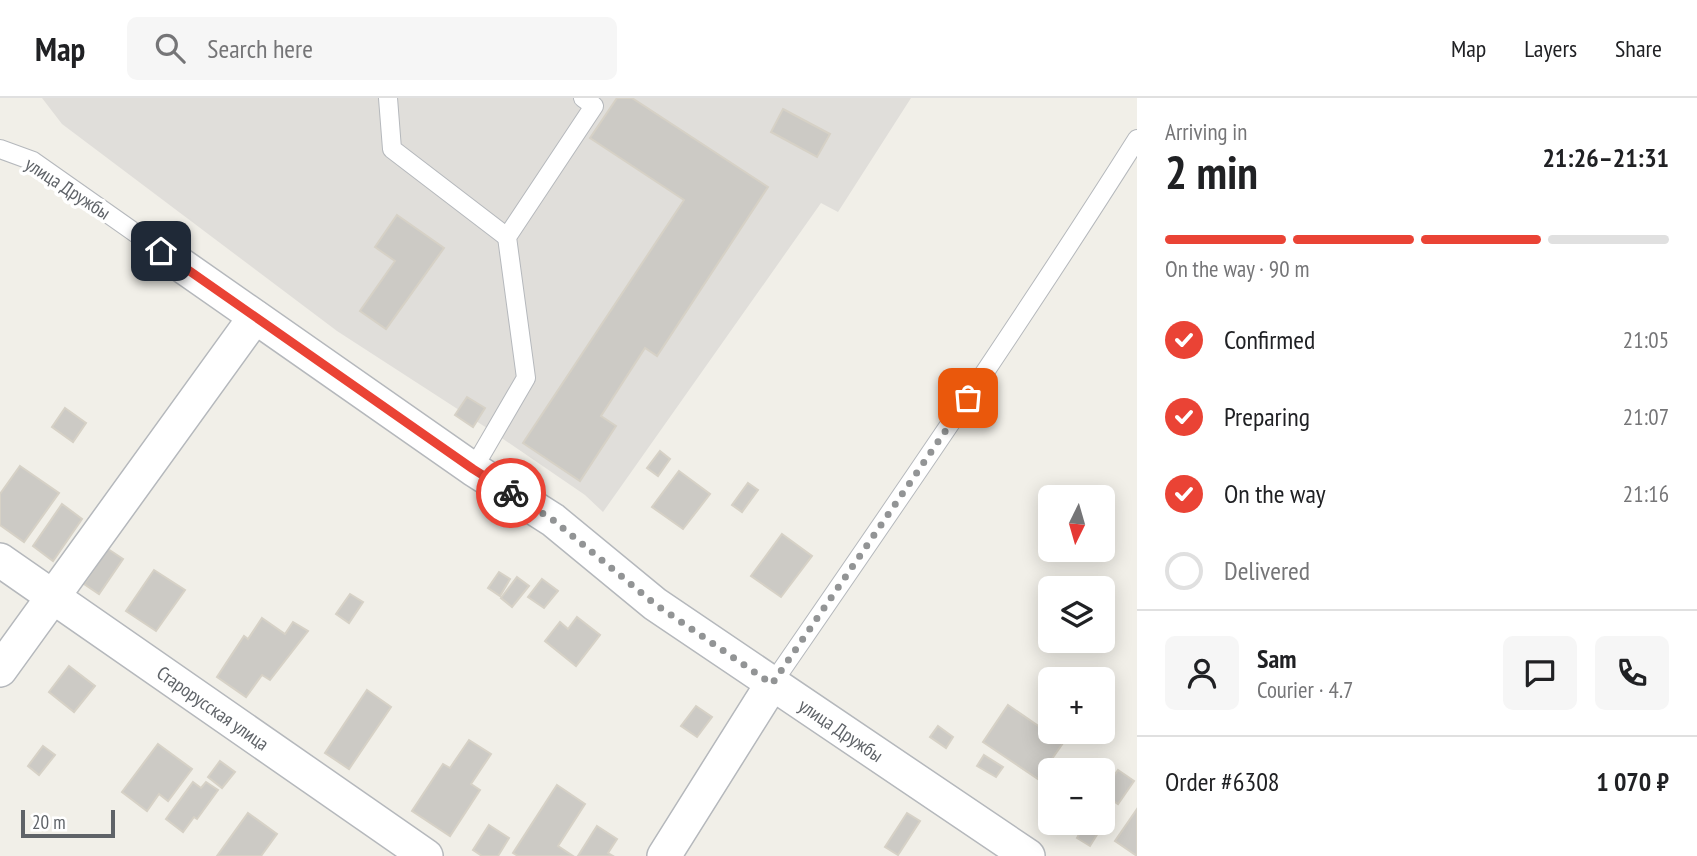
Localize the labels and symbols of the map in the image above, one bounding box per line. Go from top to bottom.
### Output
street label: улица Дружбы [21,152,115,224]
pin [131,221,191,281]
pin [938,368,998,428]
courier [476,458,546,528]
north arrow [1038,485,1115,562]
street label: Старорусская улица [152,660,274,756]
street label: улица Дружбы [794,693,888,767]
scale bar [21,807,116,839]

